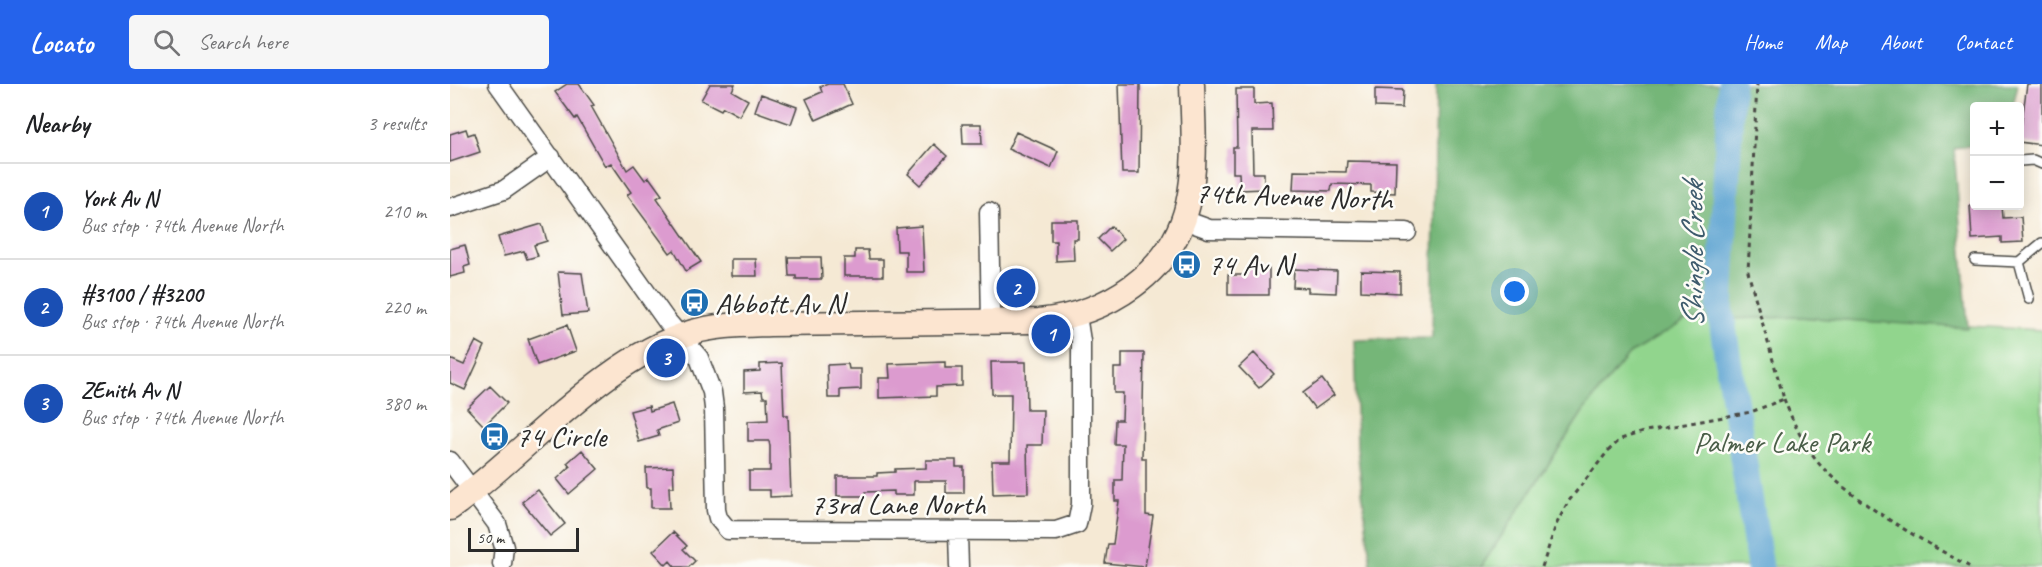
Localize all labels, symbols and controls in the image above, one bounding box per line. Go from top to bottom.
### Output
search box [129,15,549,69]
text: Locato [30,25,93,60]
icon: search [150,26,183,59]
text: Search here [198,28,288,56]
text: Home [1744,29,1782,55]
text: Map [1815,29,1847,55]
text: About [1880,29,1922,55]
text: Contact [1955,29,2012,55]
map controls [1970,102,2024,210]
button: + [1970,102,2024,156]
text: Nearby [24,107,89,140]
text: 3 results [367,111,426,136]
button: − [1970,156,2024,210]
street label: 74th Avenue North [1195,174,1395,219]
water label: Shingle Creek [1672,176,1713,328]
text: York Av N [81,185,158,213]
text: 1 [39,199,48,224]
text: 210 m [383,199,426,224]
text: Bus stop · 74th Avenue North [81,213,284,238]
place label: 74 Av N [1208,245,1297,283]
bus stop icon: 74 Av N [1171,248,1203,280]
pin: 2 [996,266,1036,310]
your location [1500,277,1529,306]
text: #3100 / #3200 [81,281,203,309]
place label: Abbott Av N [715,284,849,322]
bus stop icon: Abbott Av N [678,287,710,319]
text: 2 [39,295,48,320]
text: 220 m [383,295,426,320]
text: Bus stop · 74th Avenue North [81,309,284,334]
pin: 1 [1032,312,1070,356]
pin: 3 [646,336,686,380]
text: ZEnith Av N [81,377,178,405]
text: 3 [39,391,48,416]
text: 380 m [383,391,426,416]
text: Bus stop · 74th Avenue North [81,405,284,430]
place label: 74 Circle [516,417,608,455]
bus stop icon: 74 Circle [479,420,511,452]
park label: Palmer Lake Park [1694,423,1872,461]
street label: 73rd Lane North [810,485,986,523]
scale bar [468,525,579,552]
text: 50 m [477,528,504,548]

